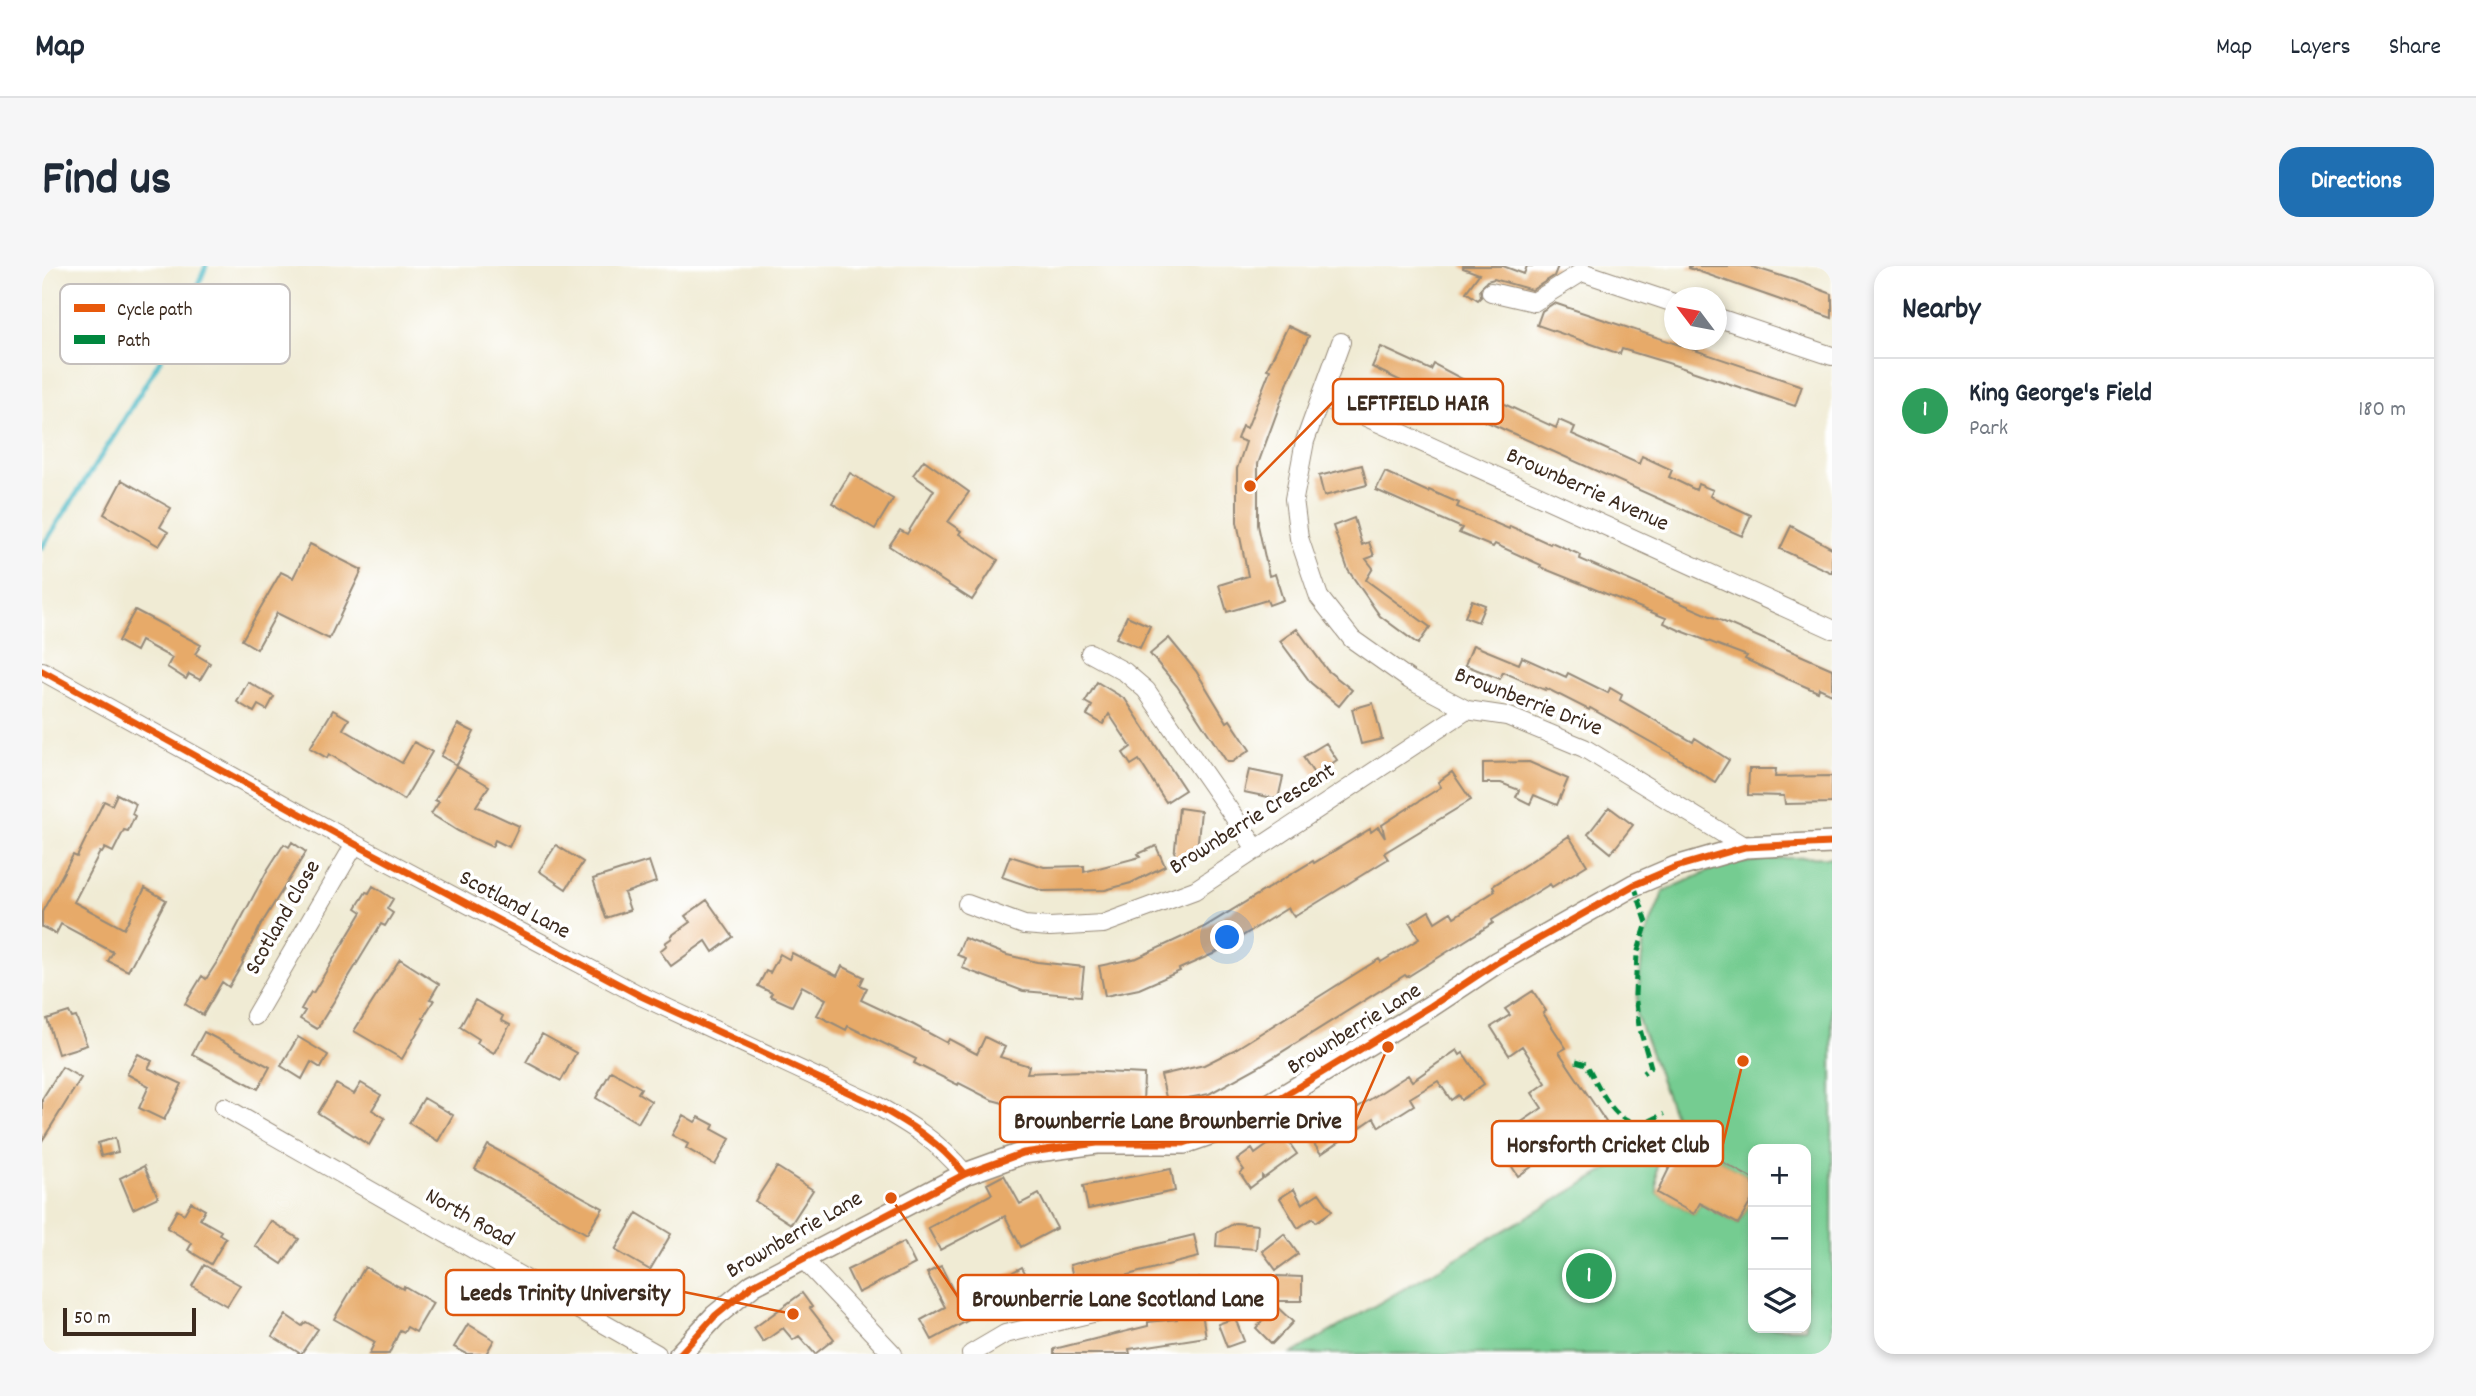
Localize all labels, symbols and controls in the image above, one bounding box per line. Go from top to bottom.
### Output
text: Map [35,25,85,72]
text: Map [2216,31,2252,65]
text: Layers [2290,31,2351,65]
text: Share [2389,31,2441,65]
text: Find us [42,147,171,217]
button: Directions [2279,147,2434,217]
legend [60,284,290,364]
north arrow [1664,287,1727,350]
text: Nearby [1902,290,1980,333]
text: Cycle path [117,298,192,325]
text: Path [117,329,150,356]
text: King George's Field [1969,376,2152,413]
callout: LEFTFIELD HAIR [1333,379,1503,424]
text: LEFTFIELD HAIR [1347,388,1489,422]
text: 1 [1922,394,1928,427]
text: 180 m [2358,394,2406,427]
text: Park [1969,413,2008,446]
street label: Brownberrie Avenue [1500,440,1674,542]
street label: Brownberrie Drive [1449,660,1607,746]
street label: Brownberrie Crescent [1164,756,1342,884]
street label: Scotland Close [238,854,330,982]
street label: Scotland Lane [452,863,576,949]
your location [1210,920,1244,954]
street label: Brownberrie Lane [1281,976,1429,1084]
callout: Brownberrie Lane Brownberrie Drive [1000,1097,1356,1142]
text: Brownberrie Lane Brownberrie Drive [1014,1106,1342,1140]
callout: Horsforth Cricket Club [1492,1121,1723,1166]
text: Horsforth Cricket Club [1506,1130,1710,1164]
map controls [1748,1144,1811,1333]
button: + [1748,1144,1811,1207]
street label: North Road [418,1181,520,1257]
street label: Brownberrie Lane [721,1184,869,1288]
button: − [1748,1207,1811,1270]
pin: 1 [1566,1250,1612,1302]
callout: Leeds Trinity University [446,1270,684,1315]
button: layers [1748,1270,1811,1333]
callout: Brownberrie Lane Scotland Lane [958,1275,1278,1320]
text: Leeds Trinity University [460,1278,671,1312]
text: Brownberrie Lane Scotland Lane [972,1284,1265,1318]
scale bar [63,1305,196,1337]
text: 50 m [74,1306,111,1333]

